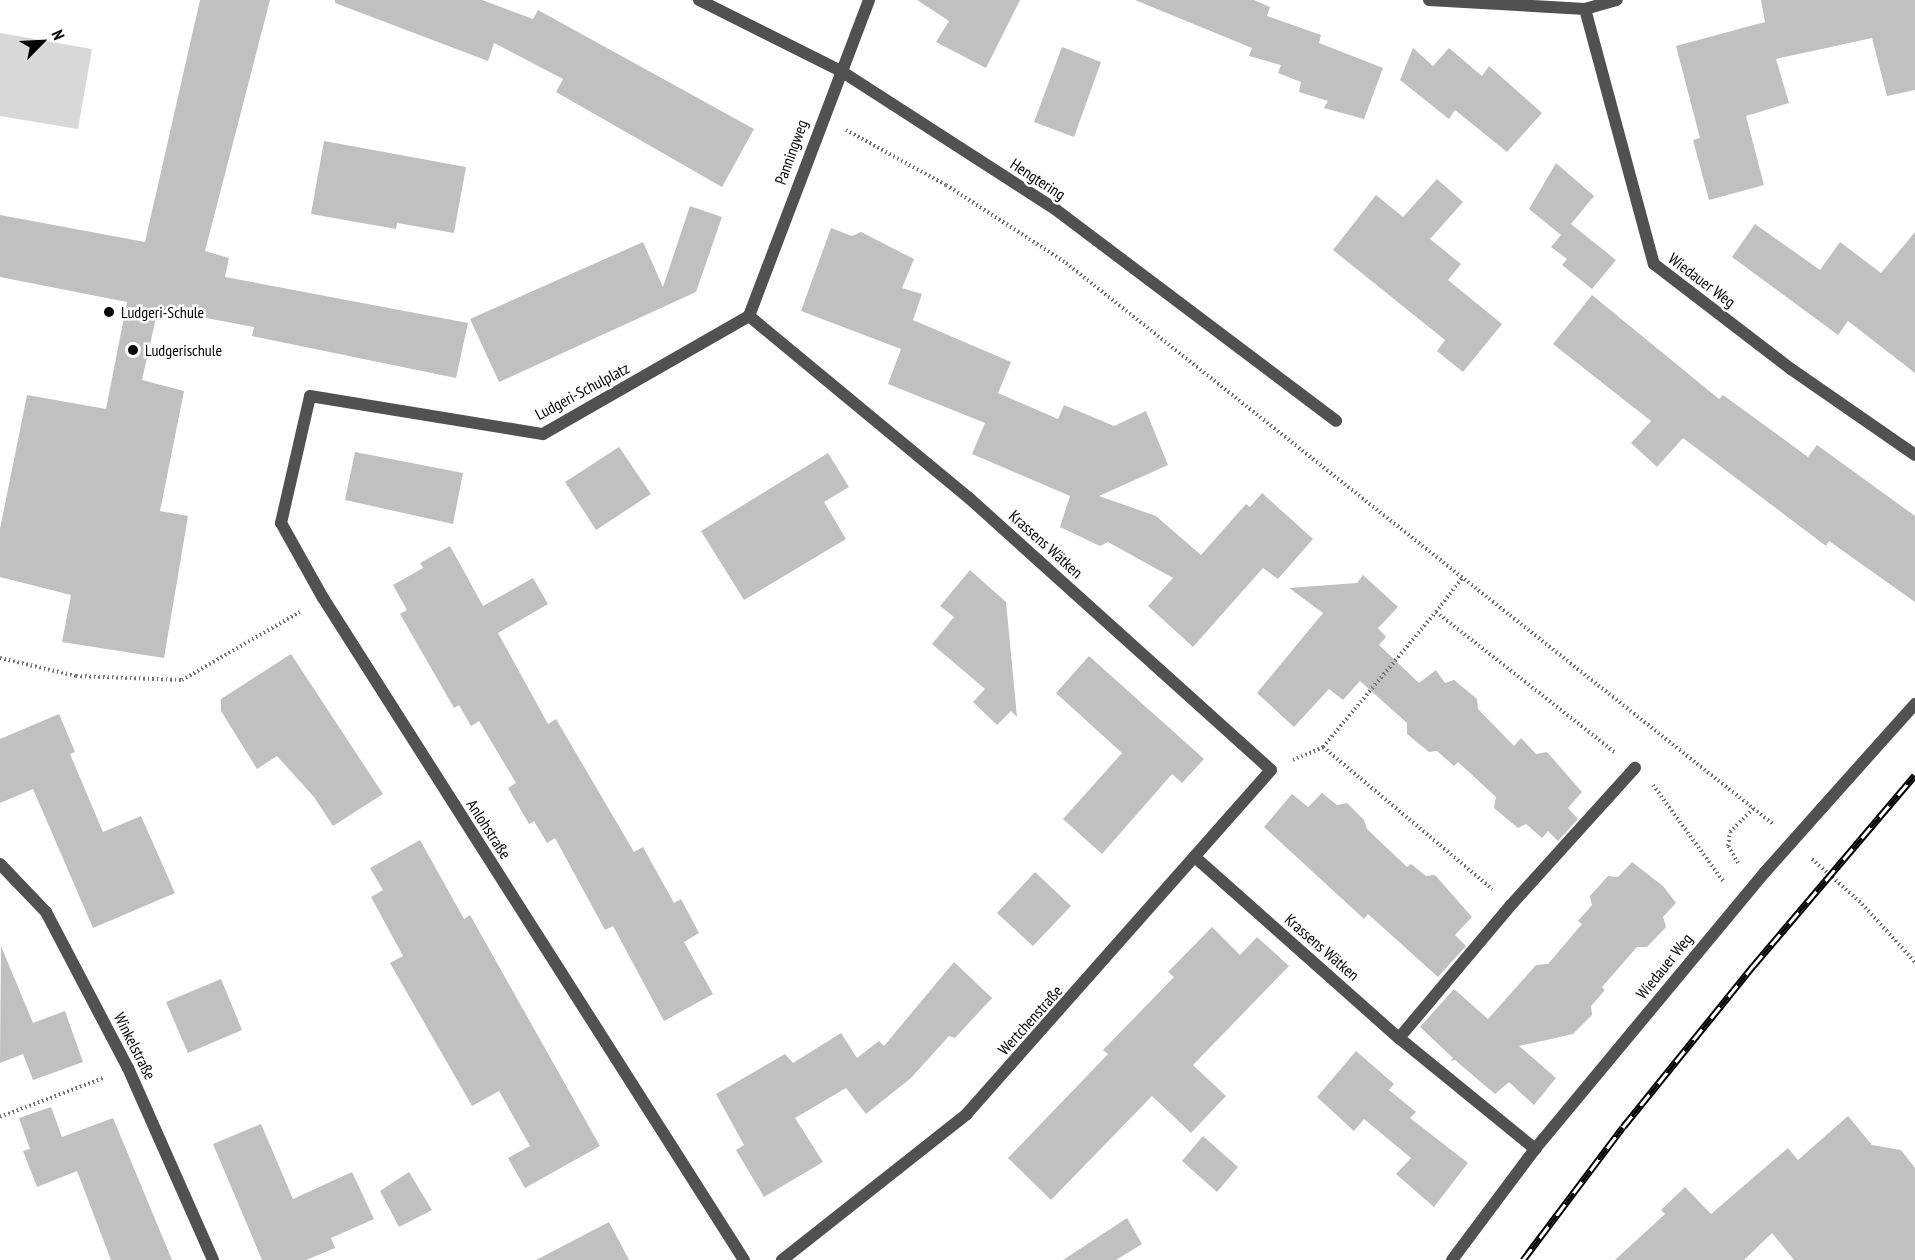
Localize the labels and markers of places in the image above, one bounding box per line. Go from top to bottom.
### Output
place label: Ludgeri-Schule [121,302,204,322]
marker: Ludgeri-Schule [102,305,116,319]
place label: Ludgerischule [145,340,222,360]
marker: Ludgerischule [126,343,140,357]

